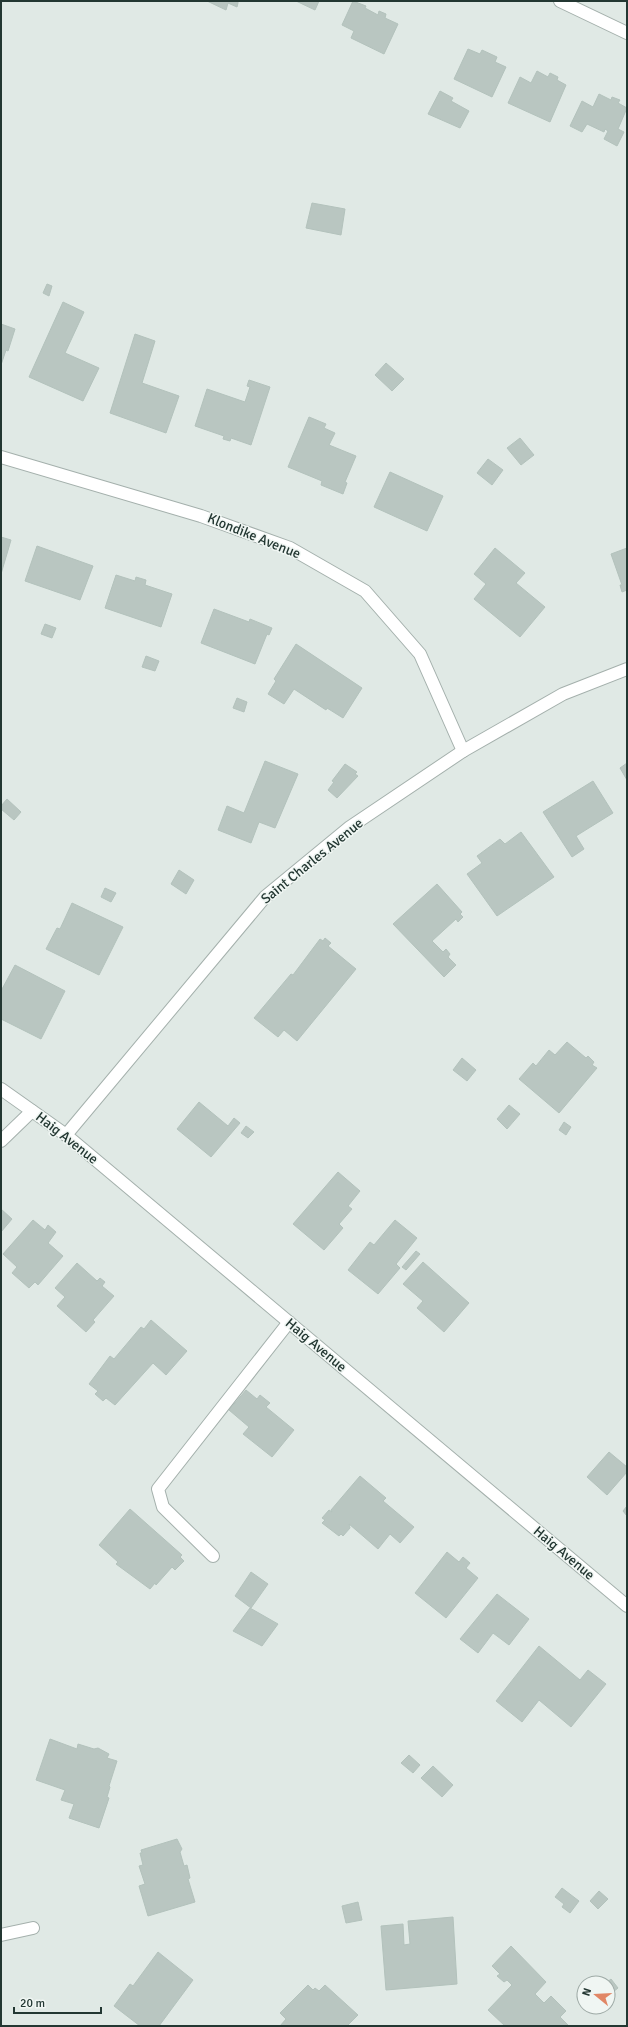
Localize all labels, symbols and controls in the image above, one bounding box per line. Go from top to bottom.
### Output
street label: Klondike Avenue [205,510,303,562]
street label: Saint Charles Avenue [257,815,367,907]
street label: Haig Avenue [32,1108,102,1168]
street label: Haig Avenue [282,1314,350,1376]
street label: Haig Avenue [530,1522,598,1584]
north arrow [576,1975,616,2015]
text: N [580,1986,594,1998]
scale bar [14,1989,101,2015]
text: 20 m [20,1996,45,2011]

